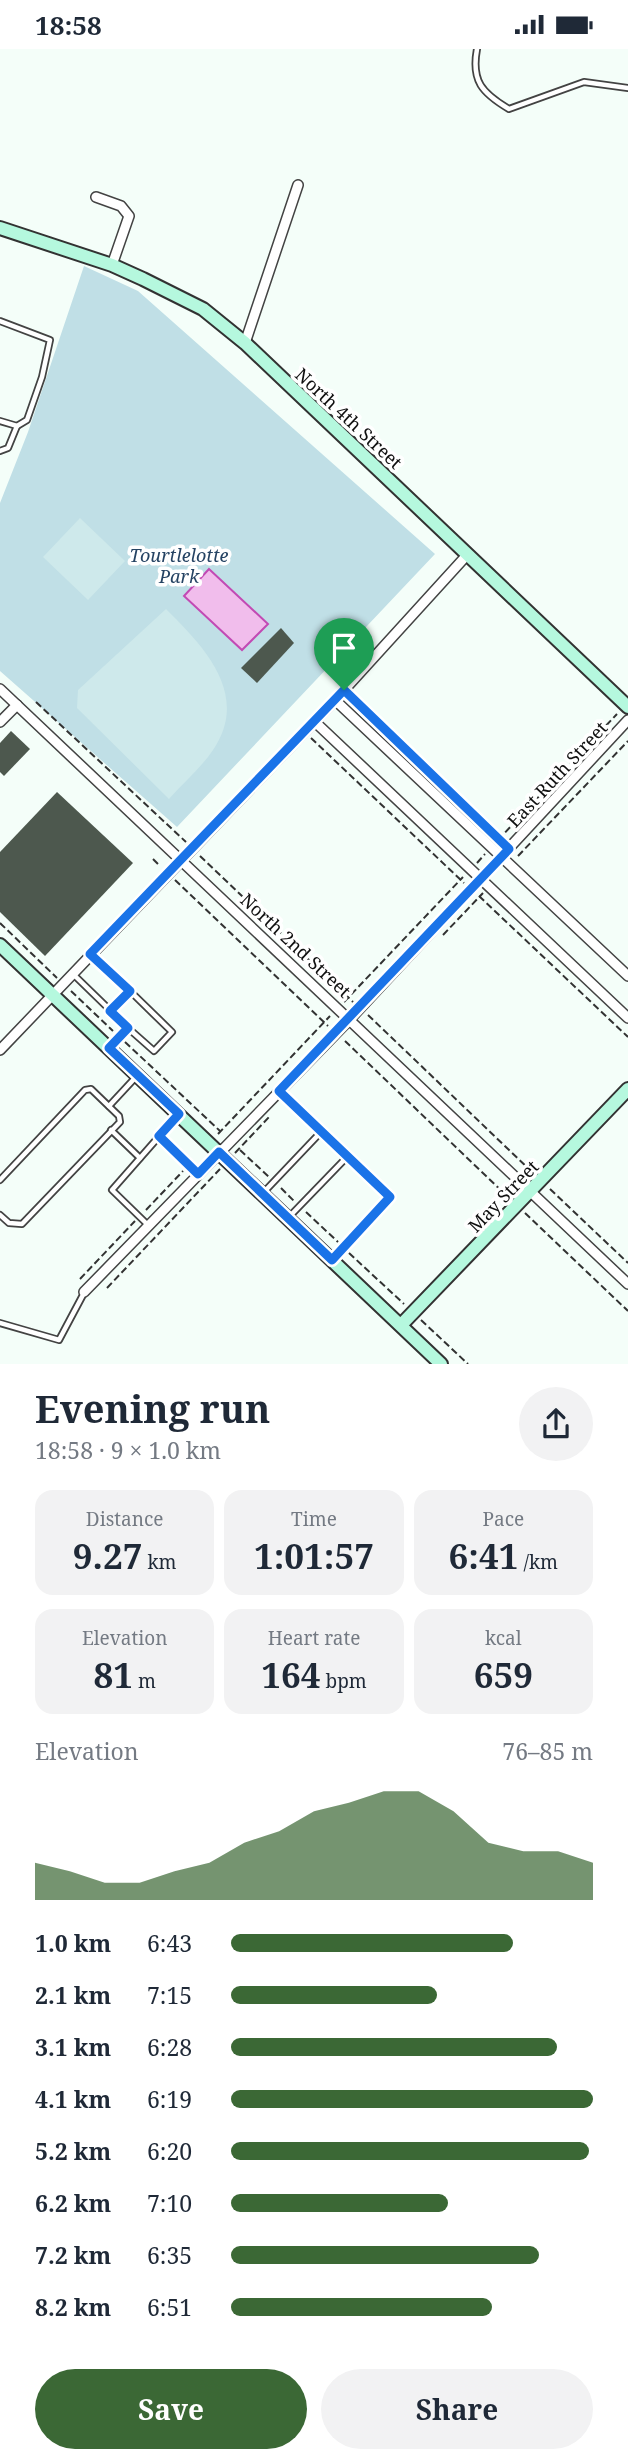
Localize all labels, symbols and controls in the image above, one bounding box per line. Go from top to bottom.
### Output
text: 18:58 [35,7,102,43]
street label: North 4th Street [290,362,408,474]
park label: Tourtlelotte Park [130,543,229,588]
pin [314,618,374,690]
icon: arrive [325,629,363,667]
street label: East Ruth Street [502,716,612,832]
street label: North 2nd Street [236,888,356,1002]
street label: May Street [463,1155,543,1237]
text: Evening run [35,1382,270,1434]
button: share [519,1387,593,1461]
text: 18:58 · 9 × 1.0 km [35,1434,221,1466]
text: Distance [86,1506,163,1532]
text: Time [291,1506,337,1532]
text: Pace [482,1506,524,1532]
text: 9.27 [73,1532,142,1579]
text: 1:01:57 [254,1532,374,1579]
text: 6:41 [449,1532,519,1579]
text: km [142,1549,176,1575]
text: /km [519,1549,558,1575]
text: Elevation [82,1625,167,1651]
text: Heart rate [268,1625,360,1651]
text: kcal [485,1625,522,1651]
text: 81 [93,1651,133,1698]
text: 164 [261,1651,321,1698]
text: 659 [474,1651,533,1698]
text: m [133,1668,156,1694]
text: bpm [321,1668,367,1694]
text: Elevation [35,1735,139,1767]
text: 76–85 m [502,1735,593,1767]
text: 1.0 km [35,1927,111,1959]
text: 6:43 [147,1927,192,1959]
text: 2.1 km [35,1979,111,2011]
text: 7:15 [147,1979,192,2011]
text: 3.1 km [35,2031,111,2063]
text: 6:28 [147,2031,192,2063]
text: 4.1 km [35,2083,111,2115]
text: 6:19 [147,2083,192,2115]
text: 5.2 km [35,2135,111,2167]
text: 6:20 [147,2135,192,2167]
text: 6.2 km [35,2187,111,2219]
text: 7:10 [147,2187,192,2219]
text: 7.2 km [35,2239,111,2271]
text: 6:35 [147,2239,192,2271]
text: 8.2 km [35,2291,111,2323]
text: 6:51 [147,2291,192,2323]
button: Save [35,2369,307,2449]
button: Share [321,2369,593,2449]

